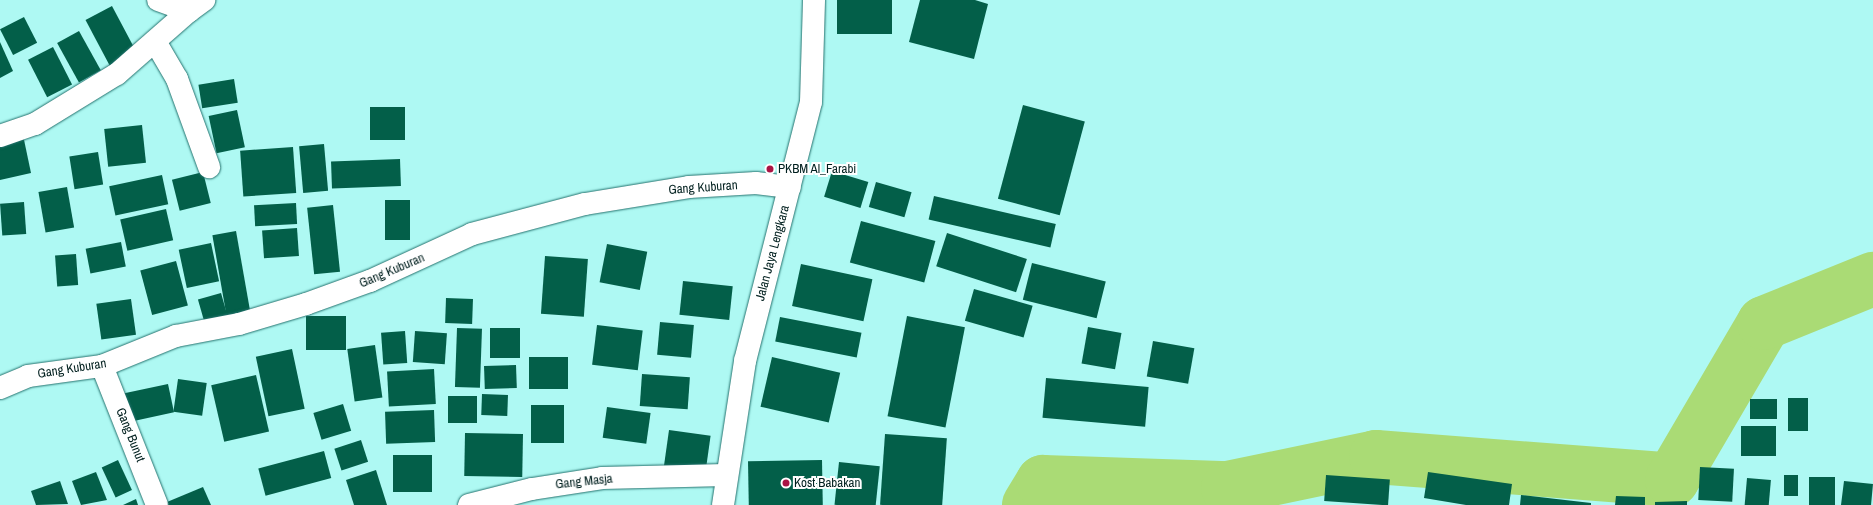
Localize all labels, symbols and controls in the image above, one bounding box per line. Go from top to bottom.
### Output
place label: PKBM Al_Farabi [778,161,857,177]
marker: PKBM Al_Farabi [765,164,775,174]
street label: Gang Kuburan [668,178,738,198]
street label: Jalan Jaya Lengkara [753,203,793,303]
street label: Gang Kuburan [357,250,427,292]
street label: Gang Kuburan [37,356,107,382]
street label: Gang Bunut [112,406,148,464]
street label: Gang Masja [555,471,613,493]
place label: Kost Babakan [794,475,860,491]
marker: Kost Babakan [781,478,791,488]

